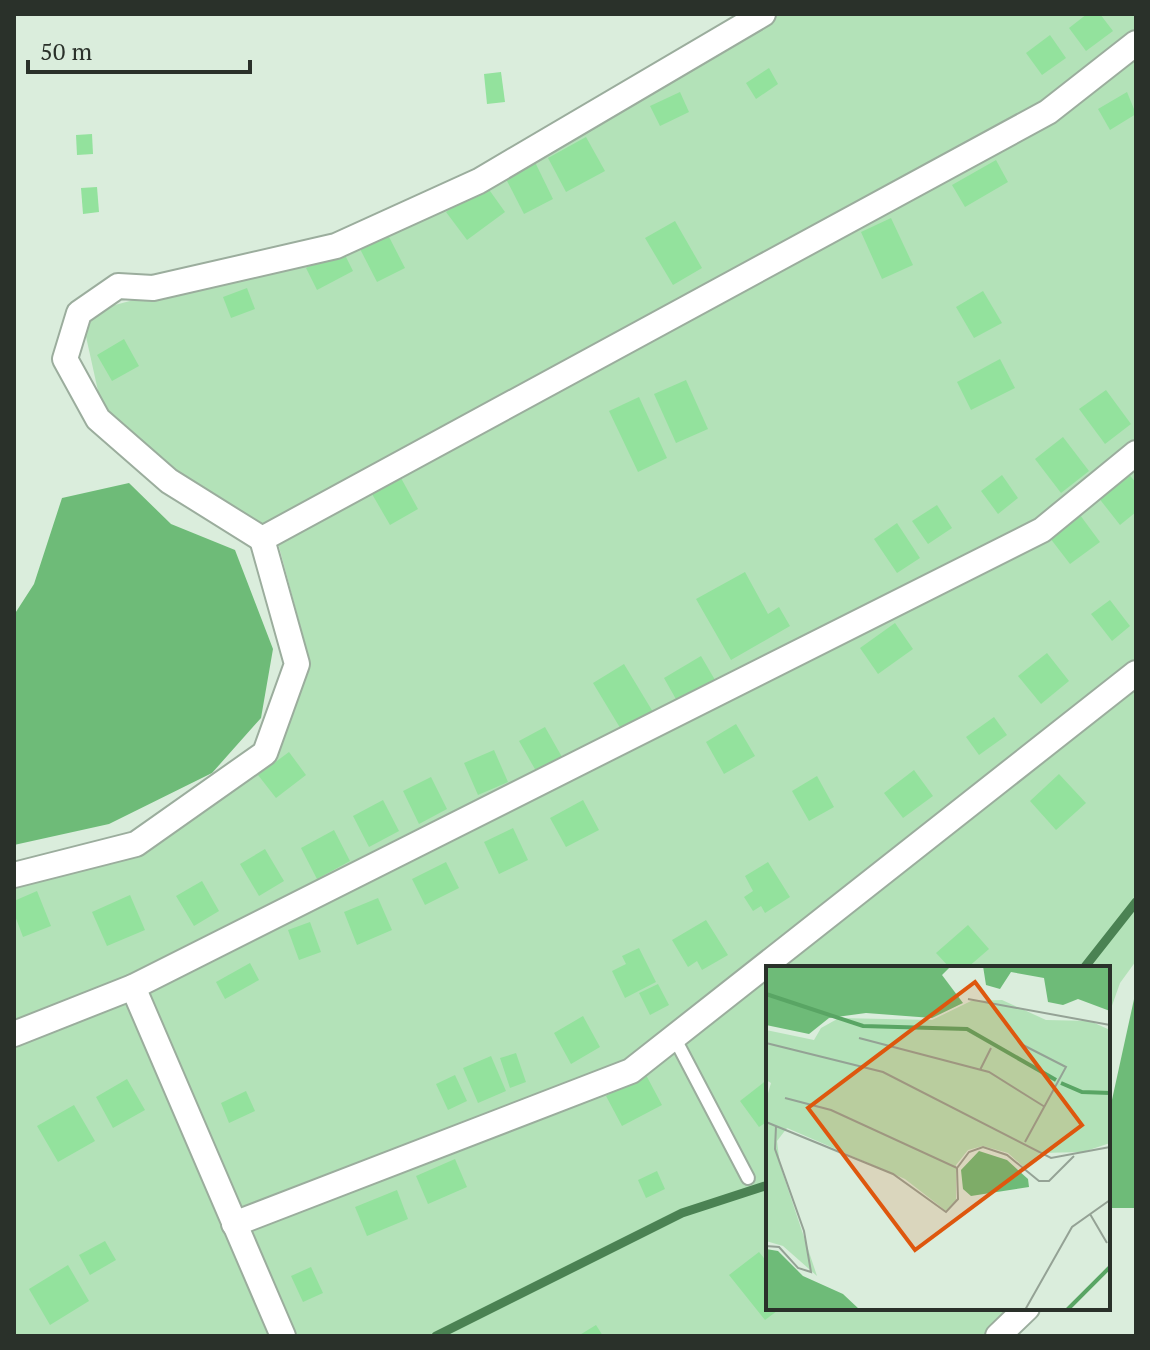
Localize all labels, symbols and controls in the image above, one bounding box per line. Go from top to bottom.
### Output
scale bar [28,24,250,74]
text: 50 m [40,35,92,67]
inset map [766,966,1110,1310]

